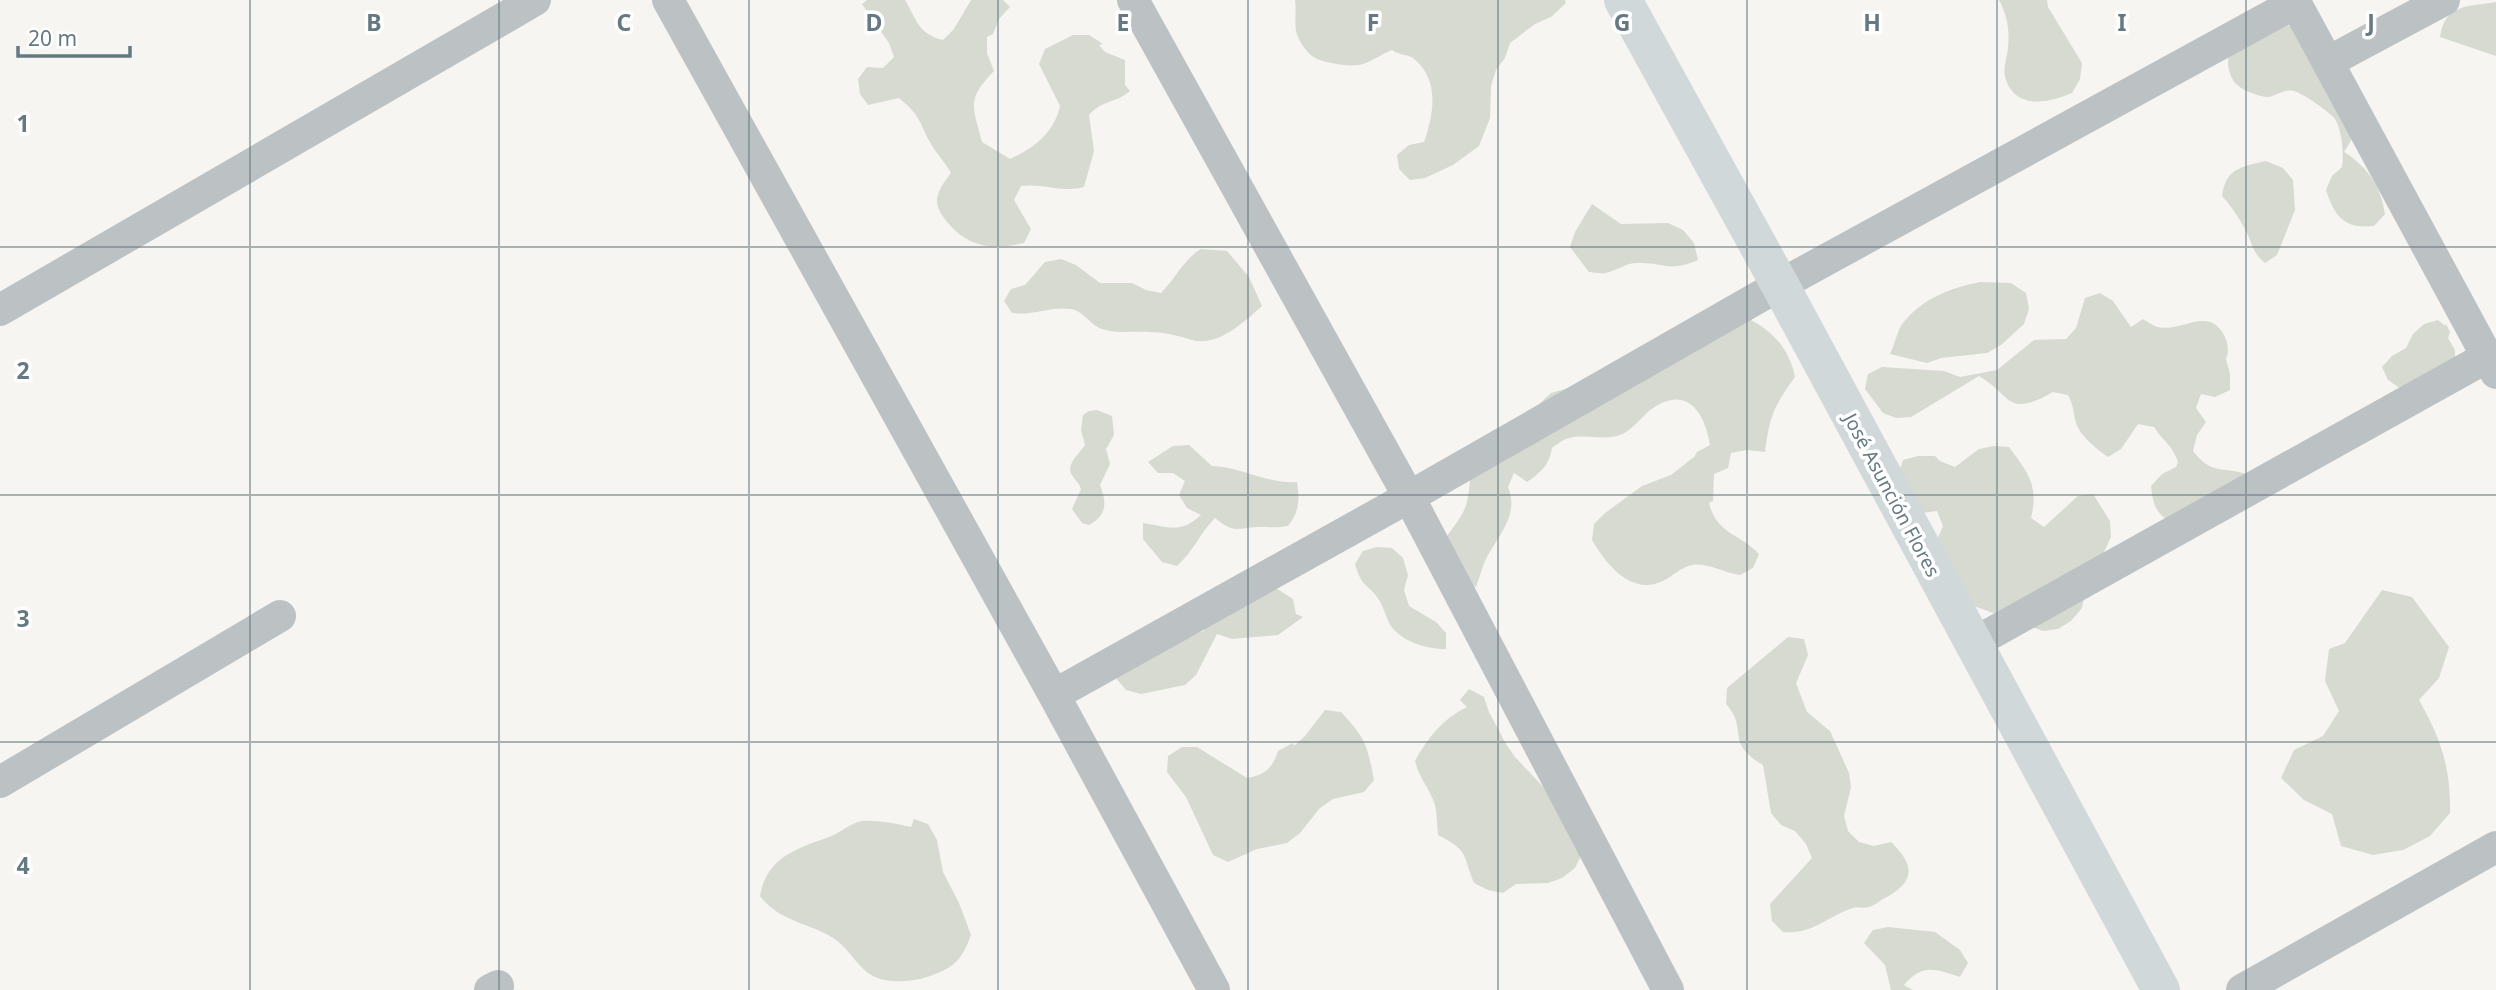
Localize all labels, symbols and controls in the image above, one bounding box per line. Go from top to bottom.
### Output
text: B [366,6,382,38]
text: C [617,6,632,38]
text: D [866,6,882,38]
text: E [1117,6,1129,38]
text: F [1367,6,1379,38]
text: G [1614,6,1630,38]
text: H [1863,6,1881,38]
text: I [2118,6,2127,38]
text: J [2365,6,2375,38]
scale bar [18,14,130,58]
text: 20 m [28,24,77,52]
text: 1 [16,107,30,139]
text: 2 [16,354,30,386]
street label: José Asunción Flores [1837,407,1946,581]
text: 3 [16,602,30,634]
text: 4 [16,849,30,881]

